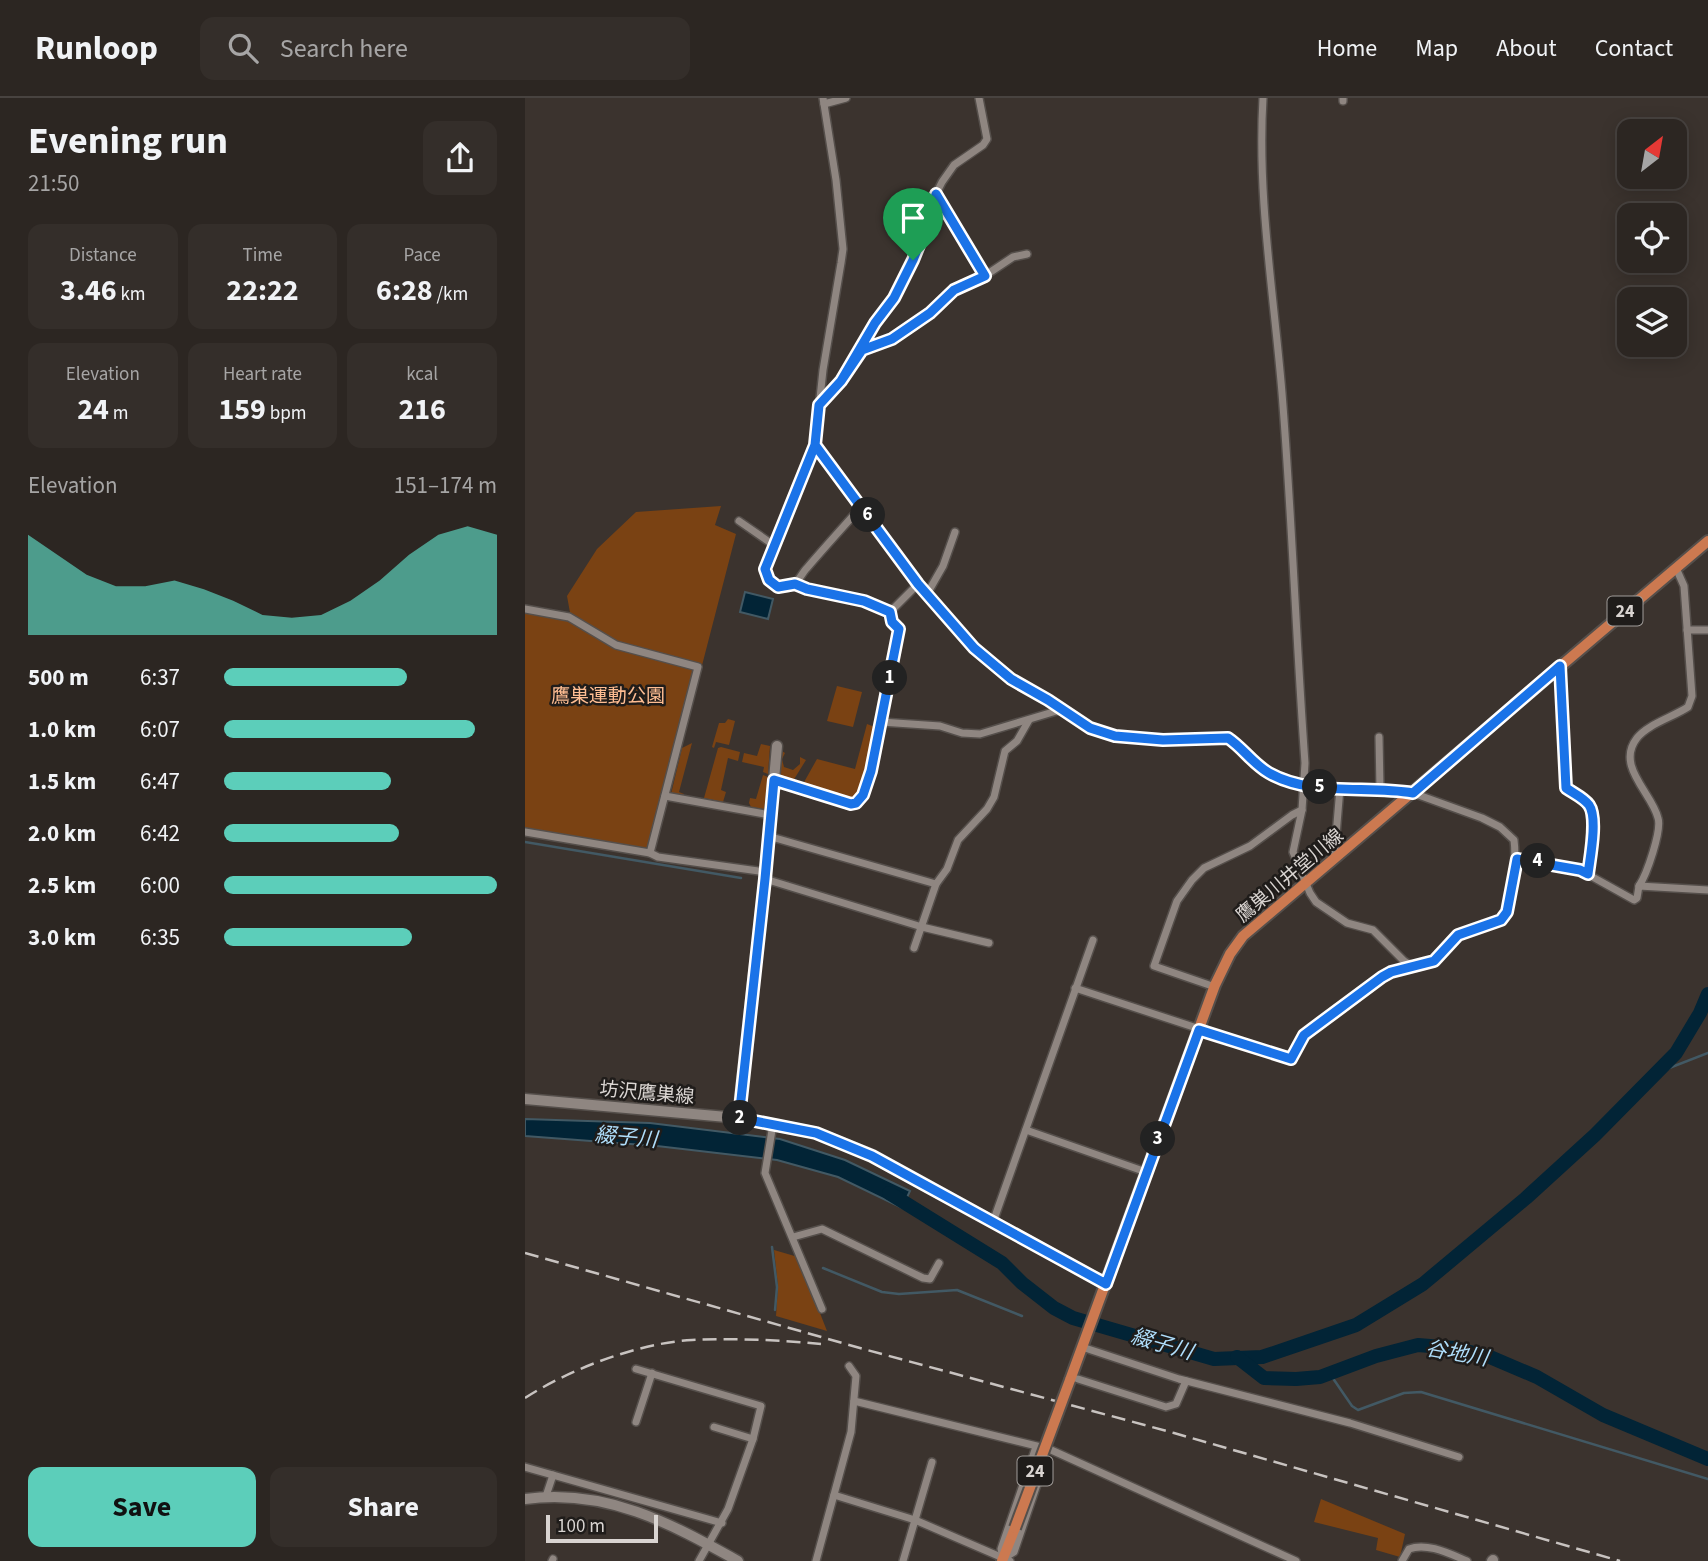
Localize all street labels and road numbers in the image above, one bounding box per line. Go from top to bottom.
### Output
road number: 24 [1607,597,1643,626]
street label: 鷹巣川井堂川線 [1230,823,1350,929]
street label: 坊沢鷹巣線 [598,1076,695,1111]
road number: 24 [1017,1456,1053,1486]

